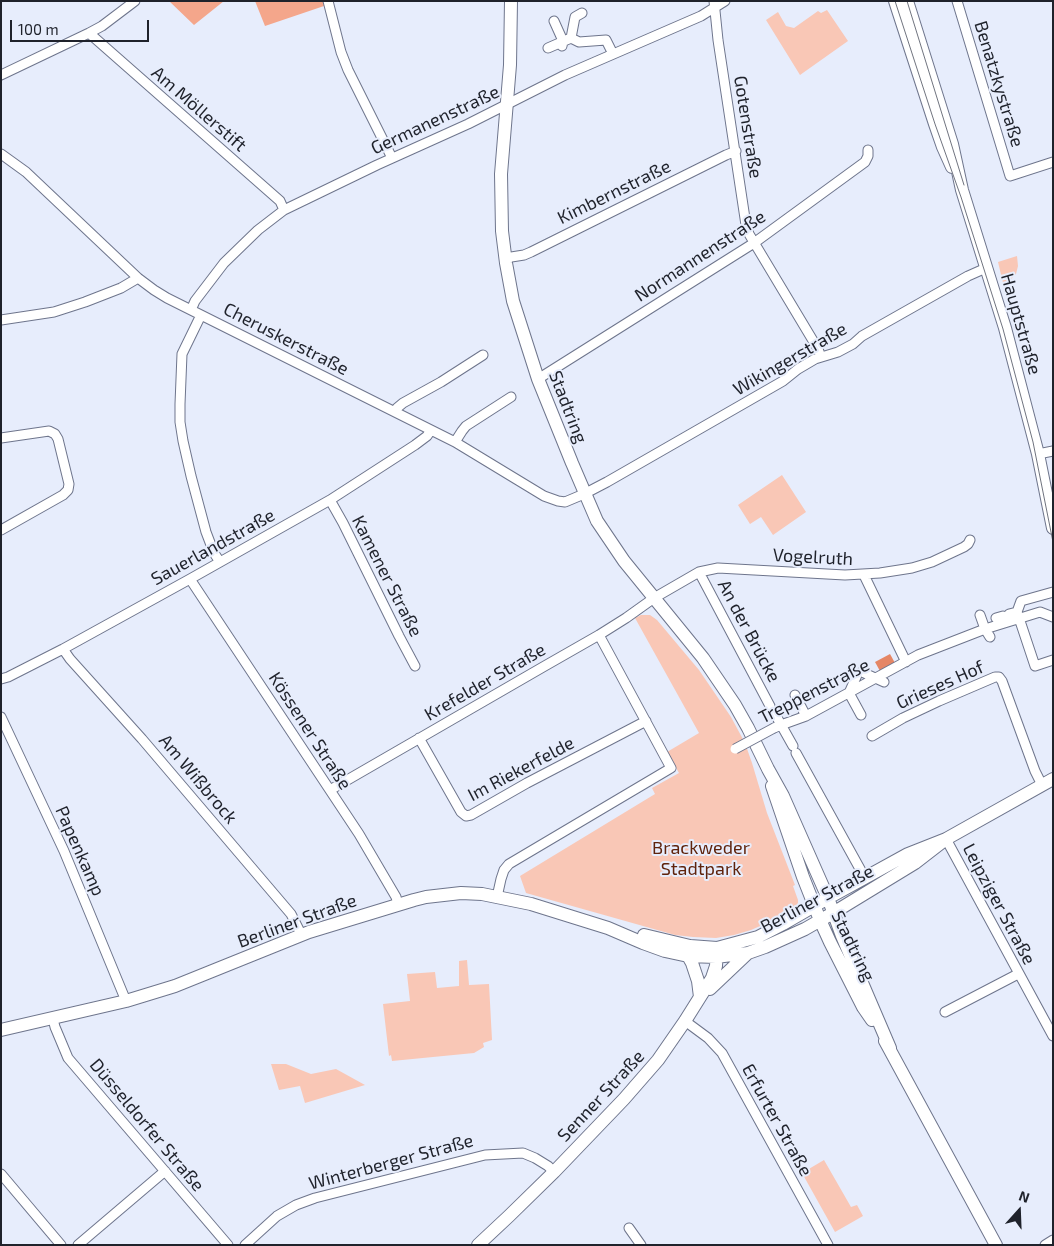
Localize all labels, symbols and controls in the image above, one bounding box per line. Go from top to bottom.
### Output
scale bar [12,10,151,42]
street label: Benatzkystraße [970,18,1028,150]
text: 100 m [18,20,59,38]
street label: Am Möllerstift [147,62,251,156]
street label: Gotenstraße [729,74,767,180]
street label: Germanenstraße [367,81,503,159]
street label: Kimbernstraße [554,155,674,229]
street label: Normannenstraße [630,206,770,306]
street label: Hauptstraße [996,271,1046,377]
street label: Cheruskerstraße [220,298,352,380]
street label: Wikingerstraße [729,318,851,400]
street label: Stadtring [544,368,592,446]
street label: Sauerlandstraße [147,504,279,590]
street label: Kamener Straße [347,512,427,640]
street label: Vogelruth [772,544,854,570]
street label: An der Brücke [713,576,785,686]
street label: Krefelder Straße [421,639,549,725]
street label: Treppenstraße [755,654,873,728]
street label: Grieses Hof [893,656,987,714]
street label: Kössener Straße [264,668,356,794]
street label: Am Wißbrock [154,730,242,828]
street label: Im Riekerfelde [464,732,578,806]
street label: Papenkamp [51,803,109,899]
park label: Brackweder Stadtpark [652,837,750,880]
street label: Leipziger Straße [958,840,1040,968]
street label: Berliner Straße [757,860,877,938]
street label: Berliner Straße [235,889,359,953]
street label: Stadtring [827,907,879,985]
street label: Senner Straße [553,1046,649,1146]
street label: Düsseldorfer Straße [85,1054,209,1196]
street label: Erfurter Straße [737,1060,817,1180]
street label: Winterberger Straße [306,1130,476,1194]
north arrow [994,1186,1044,1236]
text: N [1017,1187,1032,1206]

